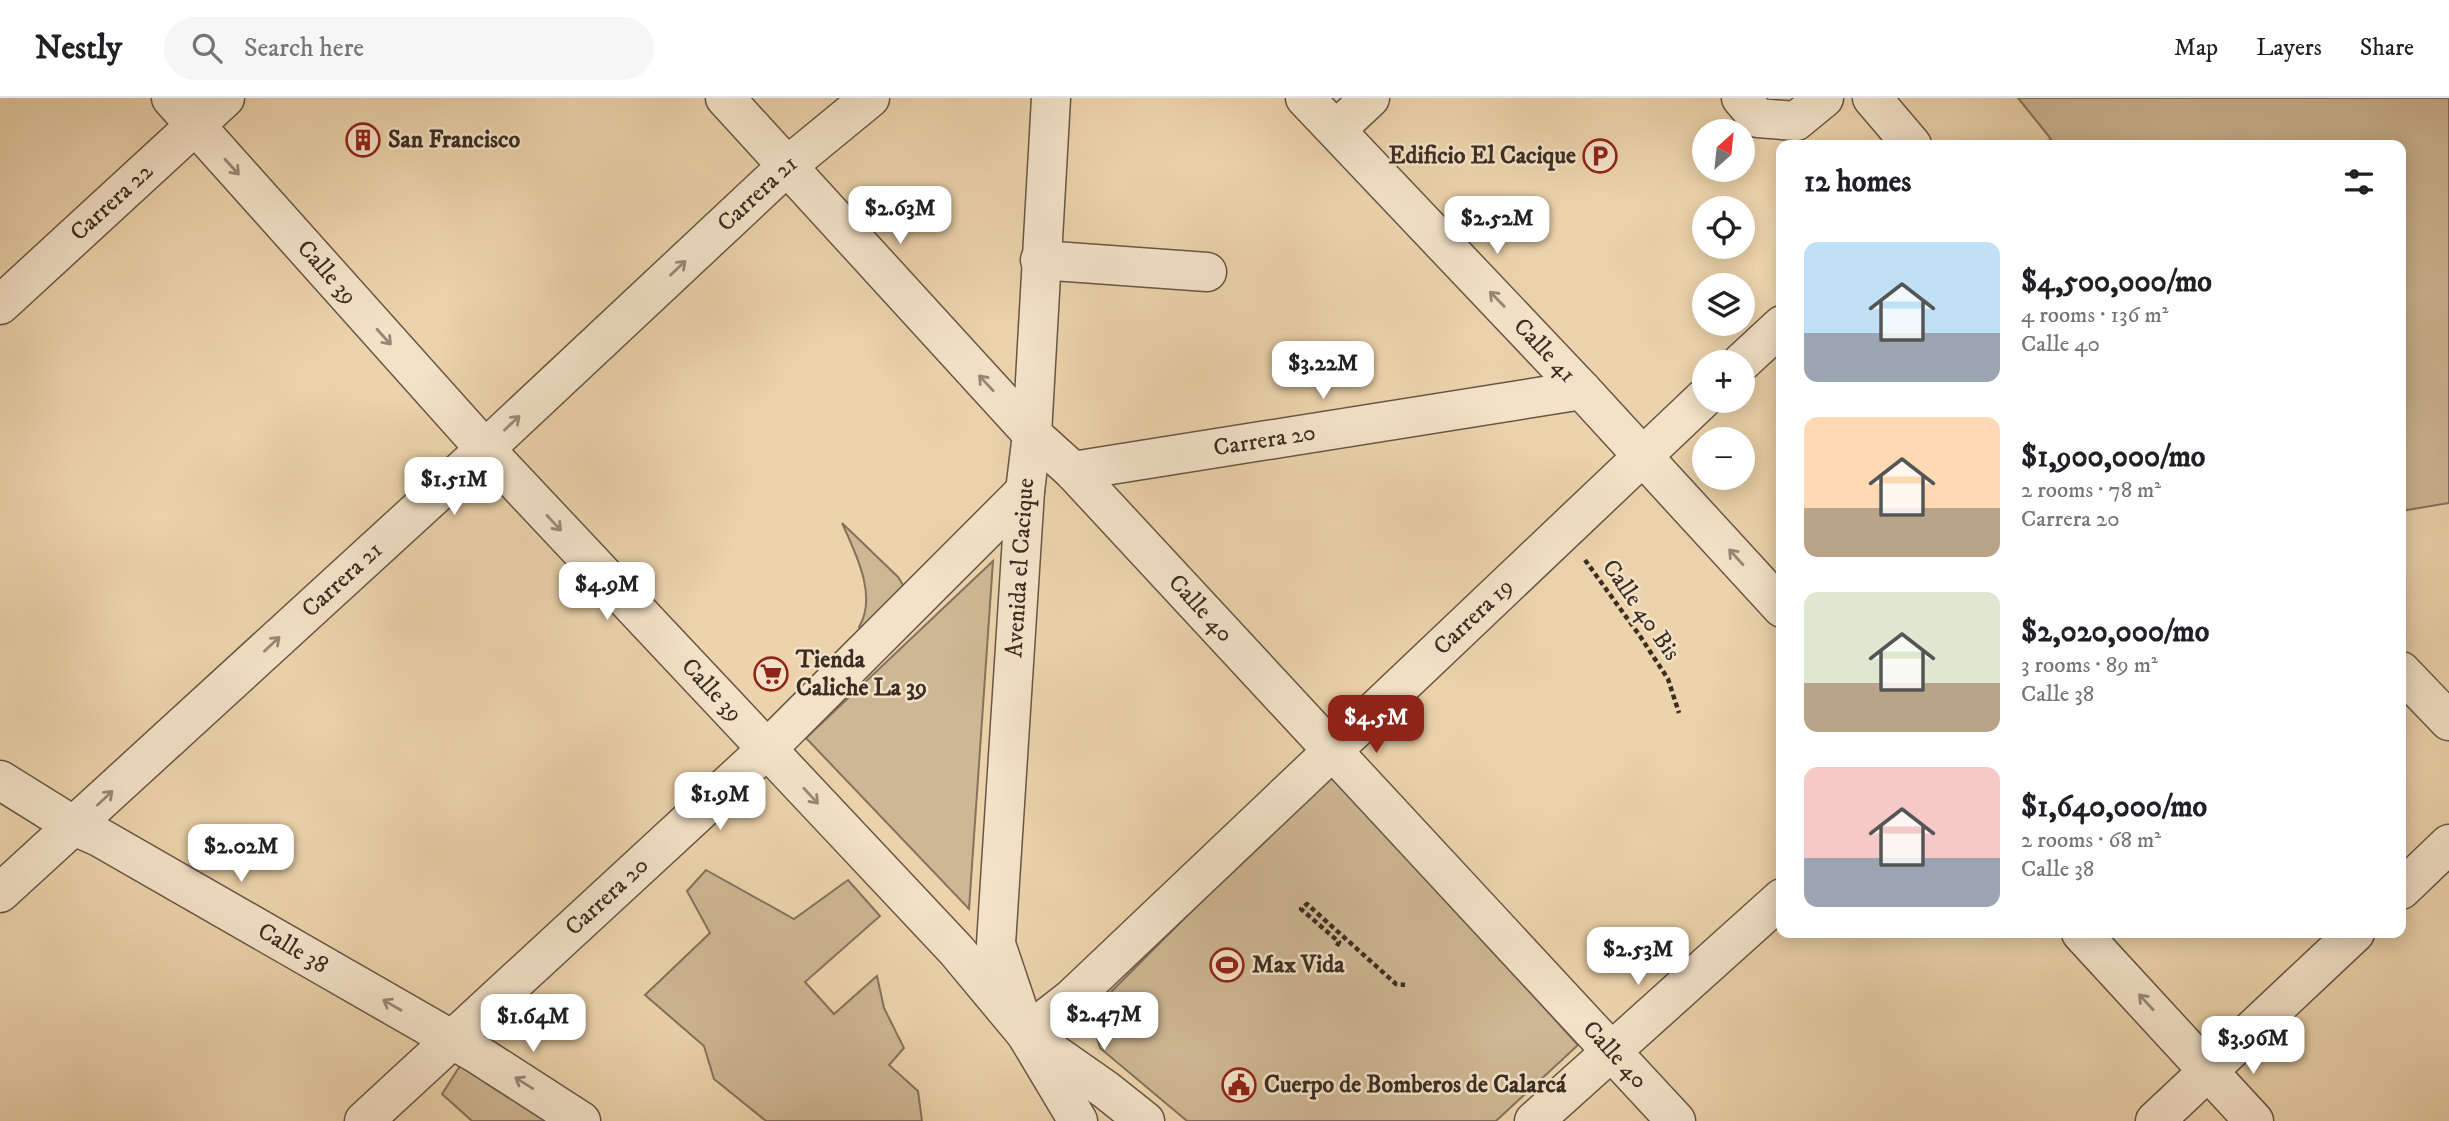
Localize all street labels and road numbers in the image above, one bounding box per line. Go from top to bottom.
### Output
street label: Carrera 21 [711,149,804,238]
street label: Carrera 22 [64,156,160,248]
street label: Calle 39 [290,234,364,311]
street label: Calle 41 [1507,312,1582,389]
street label: Carrera 20 [1211,418,1318,463]
street label: Avenida el Cacique [999,476,1041,658]
street label: Carrera 21 [296,535,389,624]
street label: Calle 40 Bis [1595,554,1687,666]
street label: Calle 40 [1162,568,1240,649]
street label: Carrera 19 [1427,572,1520,662]
street label: Calle 39 [675,652,749,728]
street label: Carrera 20 [559,851,655,942]
street label: Calle 38 [252,916,334,980]
street label: Calle 40 [1576,1015,1654,1095]

